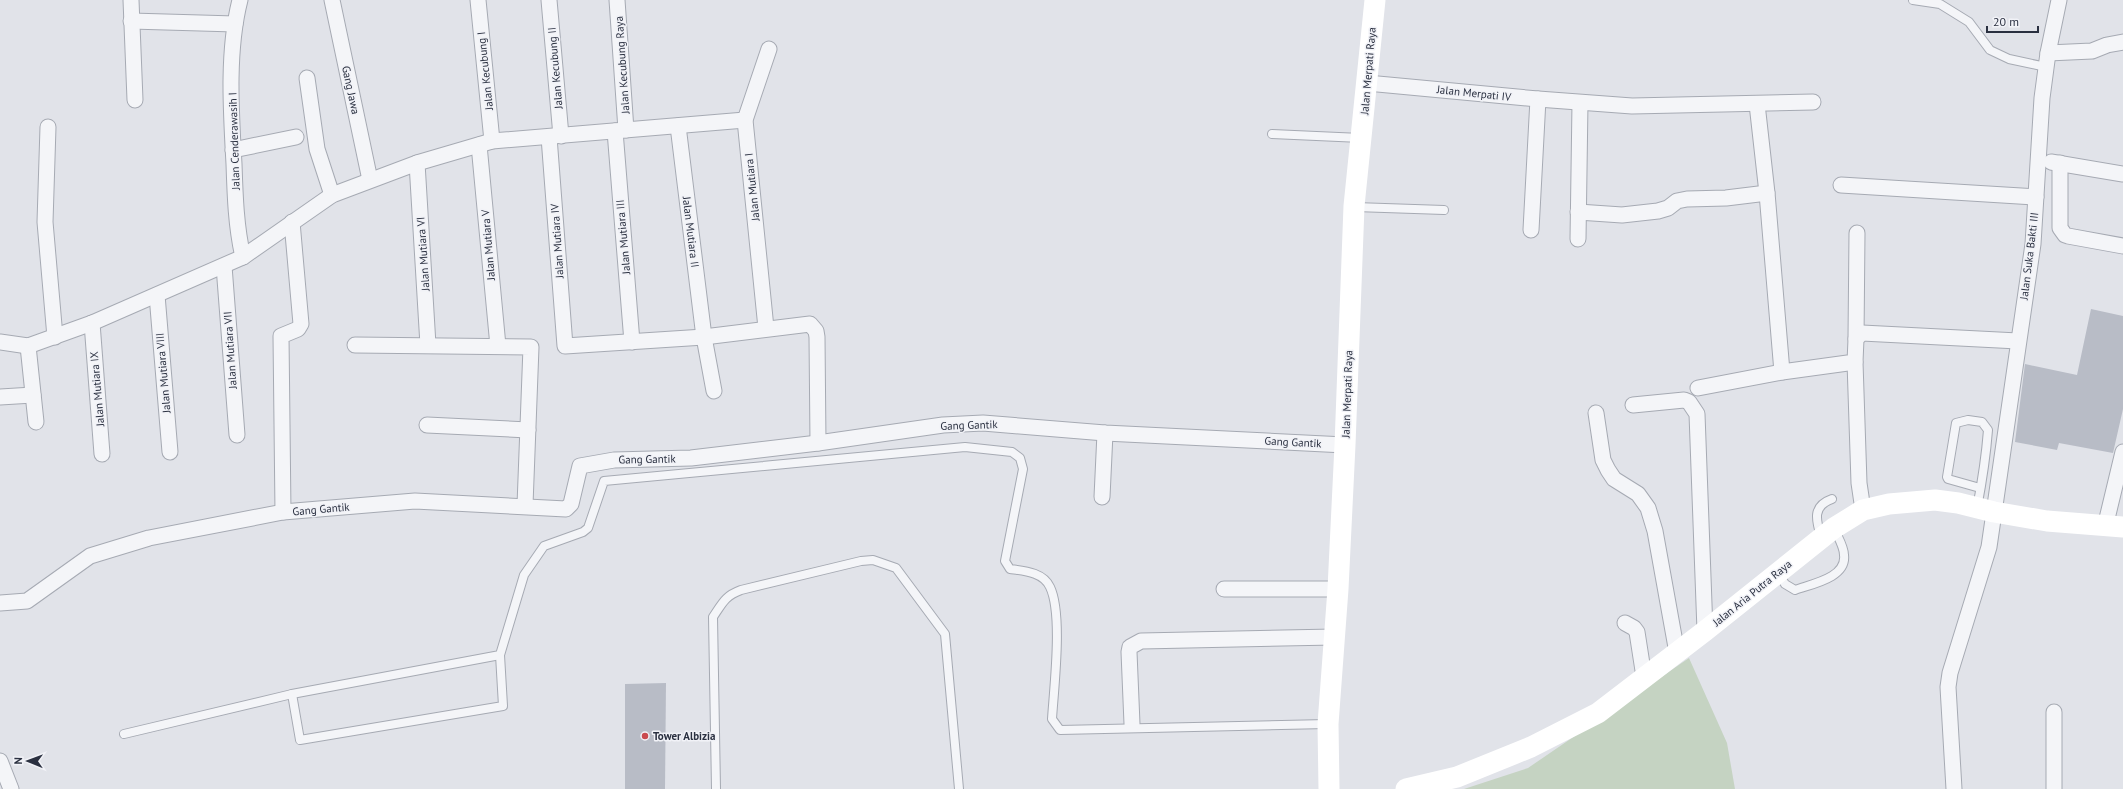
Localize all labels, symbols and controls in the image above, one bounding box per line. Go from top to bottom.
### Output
scale bar [1987,8,2038,34]
text: 20 m [1993,14,2019,29]
street label: Jalan Kecubung Raya [612,16,632,115]
street label: Jalan Kecubung II [544,27,566,110]
street label: Jalan Merpati Raya [1357,27,1379,116]
street label: Jalan Kecubung I [474,31,496,112]
street label: Gang Jawa [339,64,363,116]
street label: Jalan Merpati IV [1435,82,1513,104]
street label: Jalan Cenderawasih I [225,92,243,191]
street label: Jalan Mutiara I [741,152,763,223]
street label: Jalan Mutiara II [680,195,702,268]
street label: Jalan Mutiara III [613,199,633,276]
street label: Jalan Mutiara IV [547,203,567,280]
street label: Jalan Mutiara V [478,208,498,282]
street label: Jalan Suka Bakti III [2017,211,2041,302]
street label: Jalan Mutiara VI [413,216,433,293]
street label: Jalan Mutiara VII [220,311,240,390]
street label: Jalan Mutiara VIII [153,332,174,415]
street label: Jalan Merpati Raya [1338,350,1356,439]
street label: Jalan Mutiara IX [87,351,107,428]
street label: Gang Gantik [940,417,999,433]
street label: Gang Gantik [1264,434,1323,451]
street label: Gang Gantik [618,451,676,466]
street label: Gang Gantik [292,499,351,518]
street label: Jalan Aria Putra Raya [1709,557,1794,630]
place label: Tower Albizia [653,729,715,743]
marker: Tower Albizia [640,731,650,741]
north arrow [8,741,48,781]
text: N [11,757,25,765]

